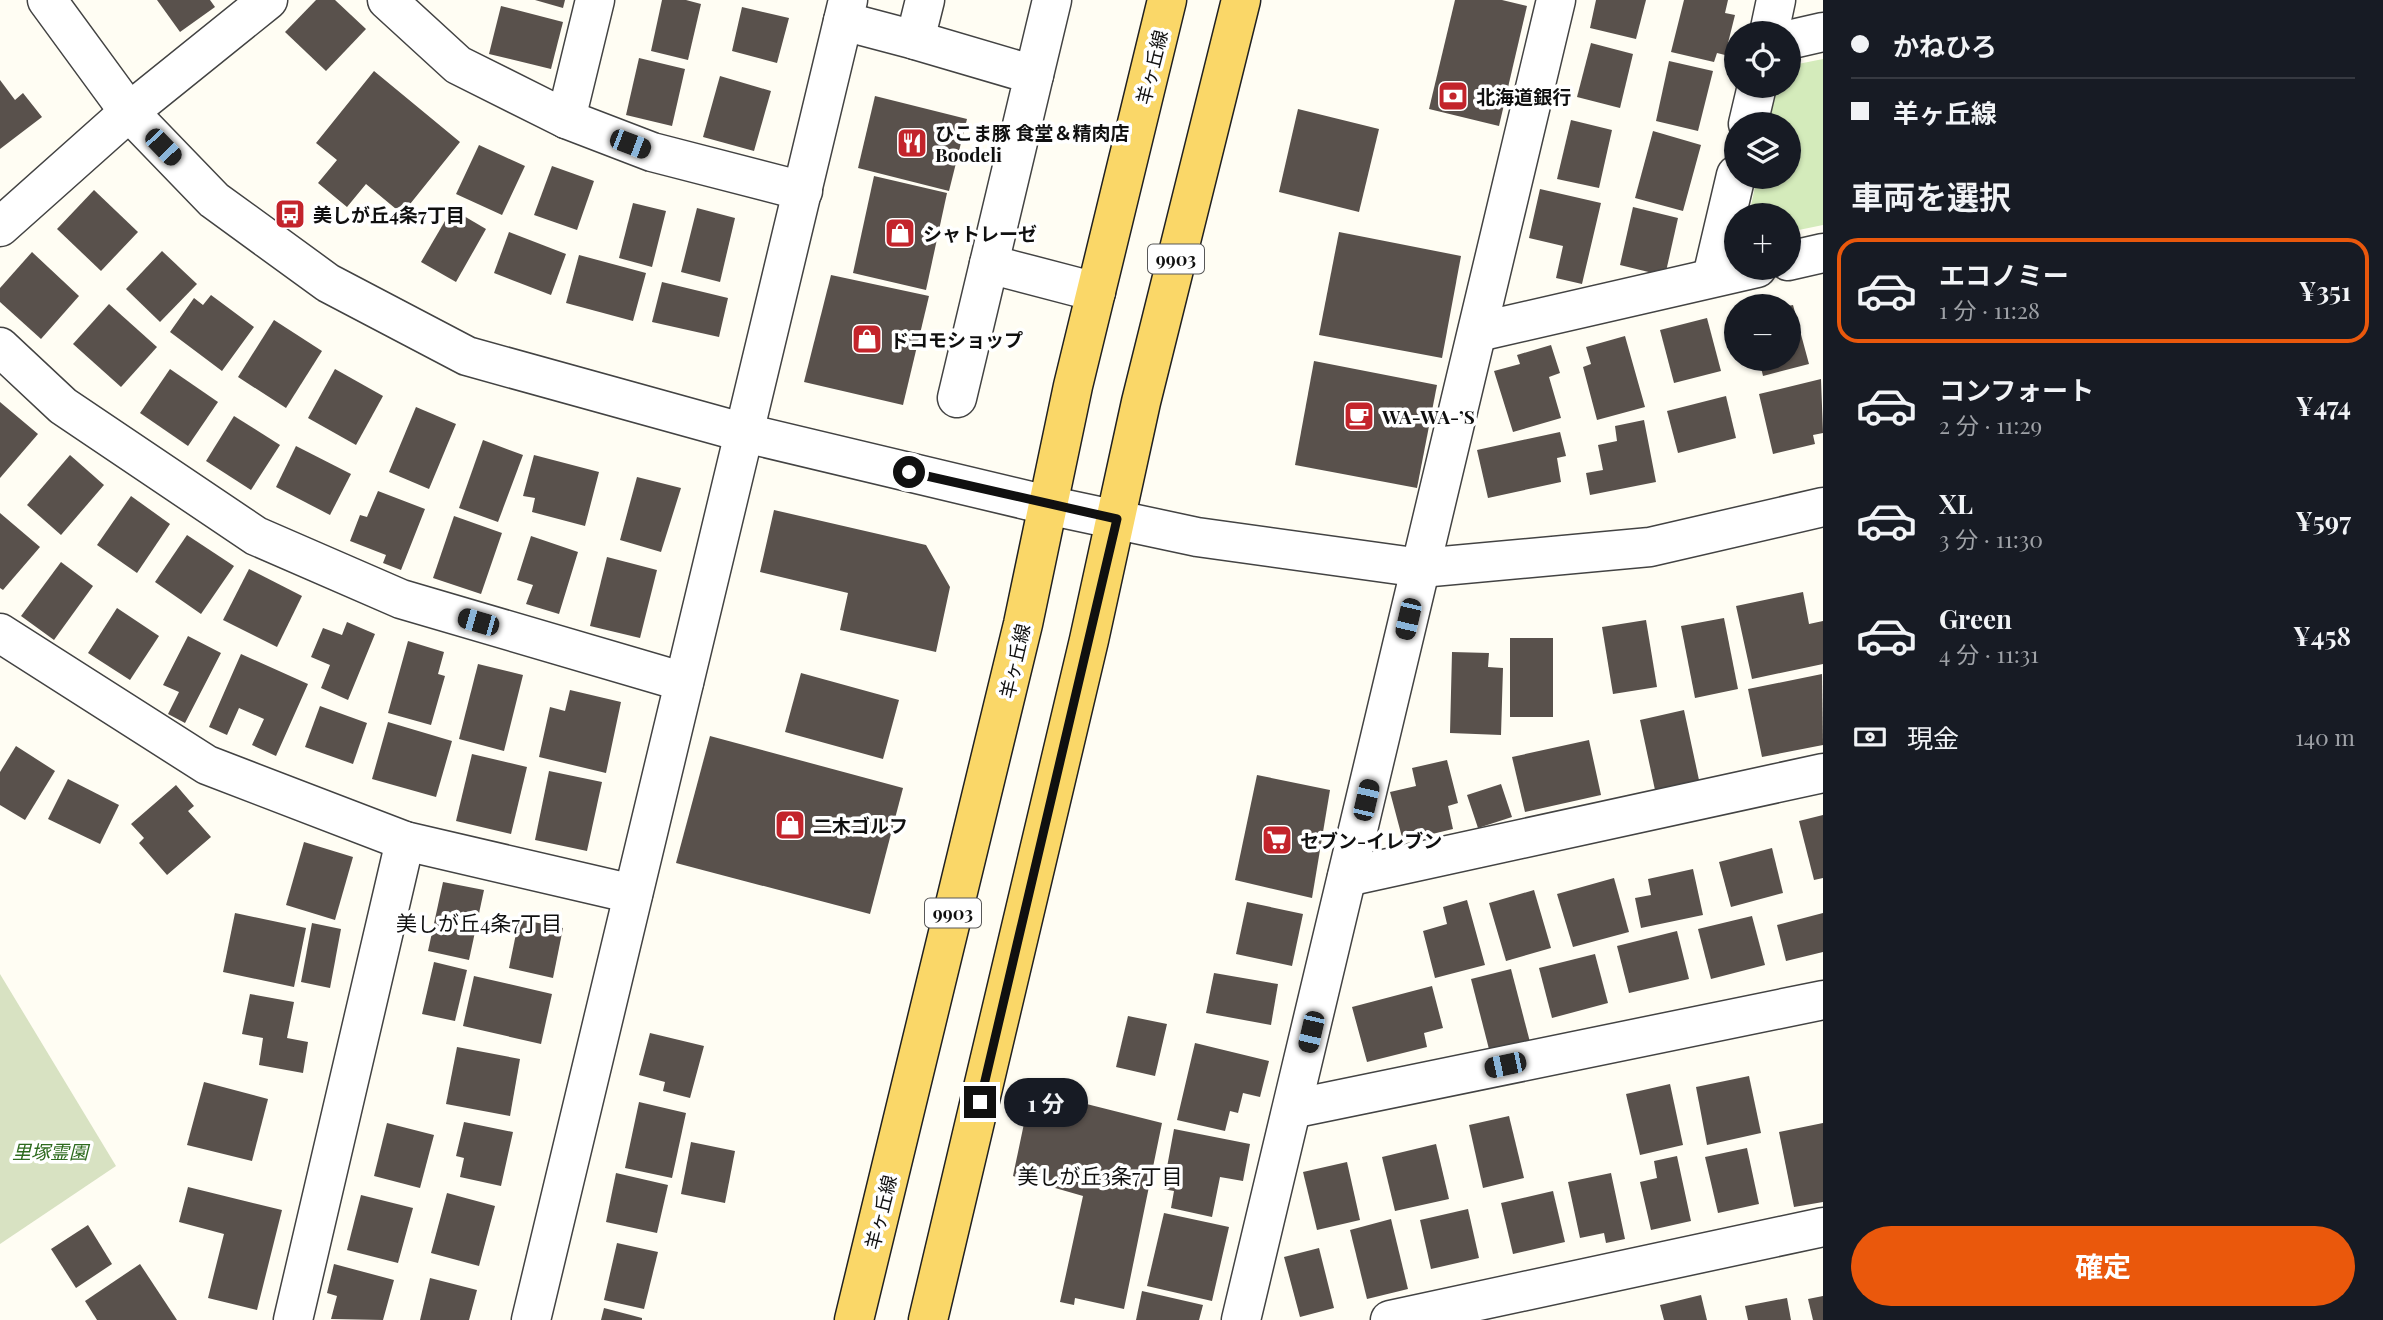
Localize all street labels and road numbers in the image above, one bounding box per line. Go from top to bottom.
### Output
street label: 羊ヶ丘線 [1129,27,1173,107]
road number: 9903 [1148,244,1204,274]
street label: 羊ヶ丘線 [993,621,1035,701]
road number: 9903 [925,898,981,928]
street label: 羊ヶ丘線 [858,1172,902,1252]

